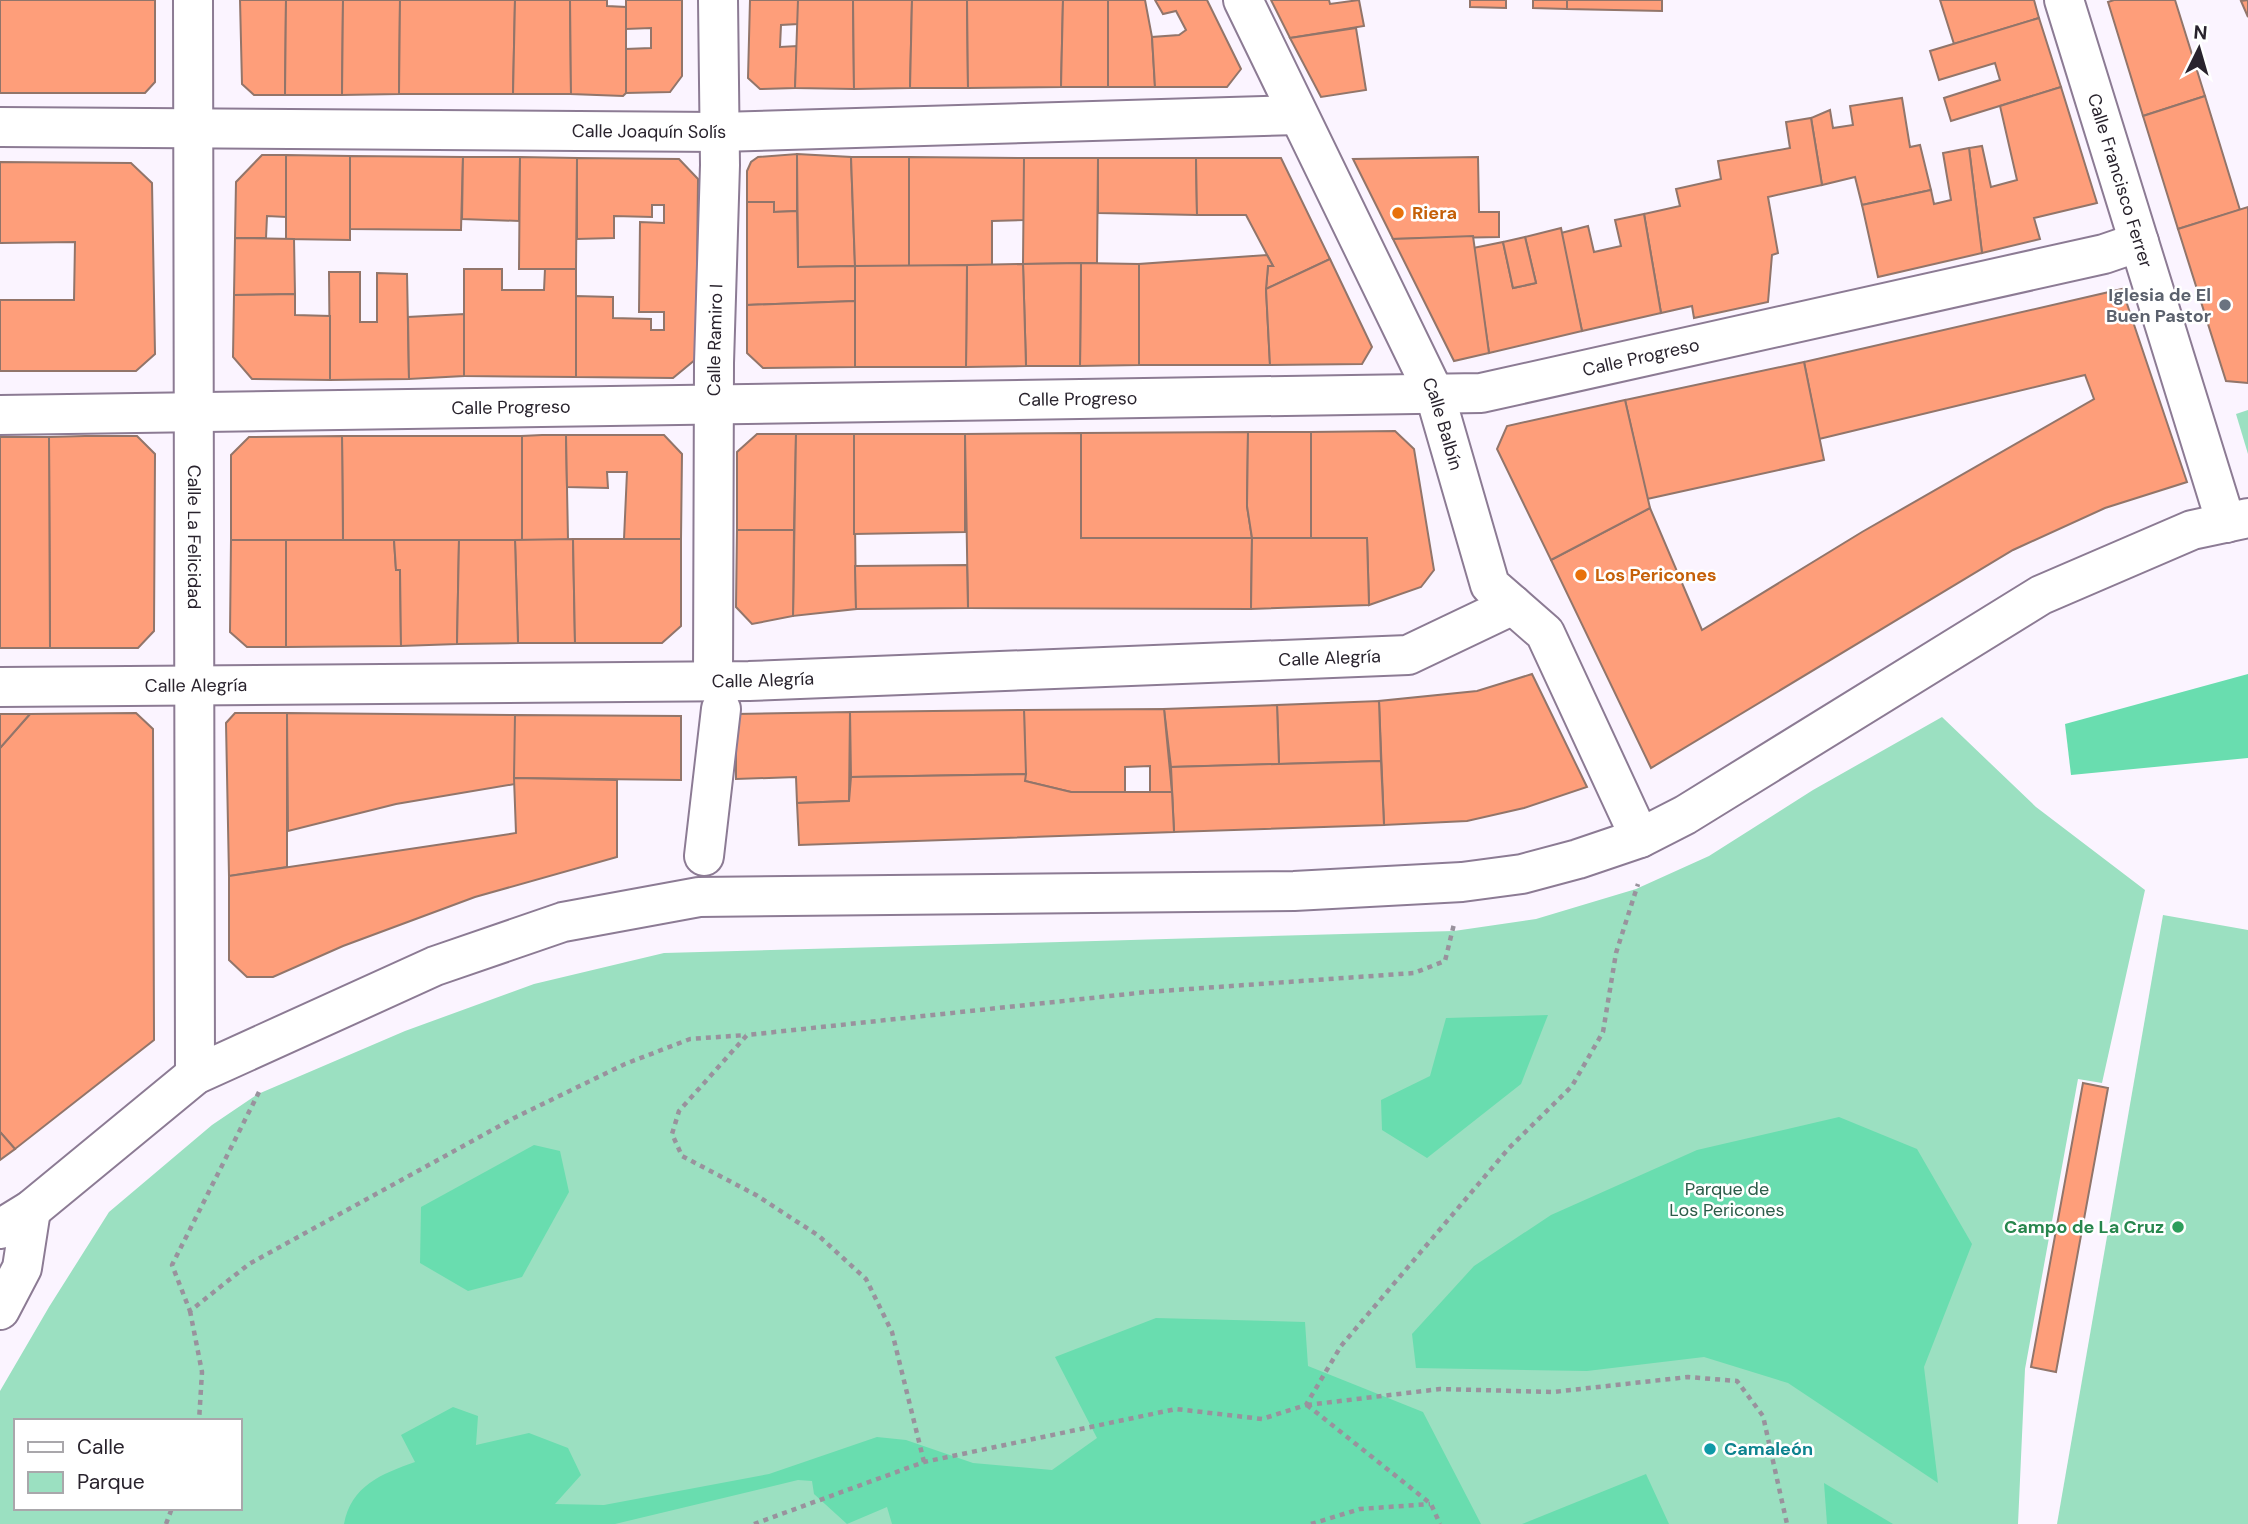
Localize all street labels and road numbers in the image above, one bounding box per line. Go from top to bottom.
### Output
street label: Calle Francisco Ferrer [2082,91,2158,271]
street label: Calle Joaquín Solís [572,119,726,144]
street label: Calle Ramiro I [702,283,728,396]
street label: Calle Progreso [1580,333,1702,382]
street label: Calle Balbín [1416,373,1468,473]
street label: Calle Progreso [1018,386,1138,412]
street label: Calle Progreso [451,395,571,420]
street label: Calle La Felicidad [182,465,206,609]
street label: Calle Alegría [1278,644,1381,672]
street label: Calle Alegría [712,666,815,693]
street label: Calle Alegría [145,673,247,698]

